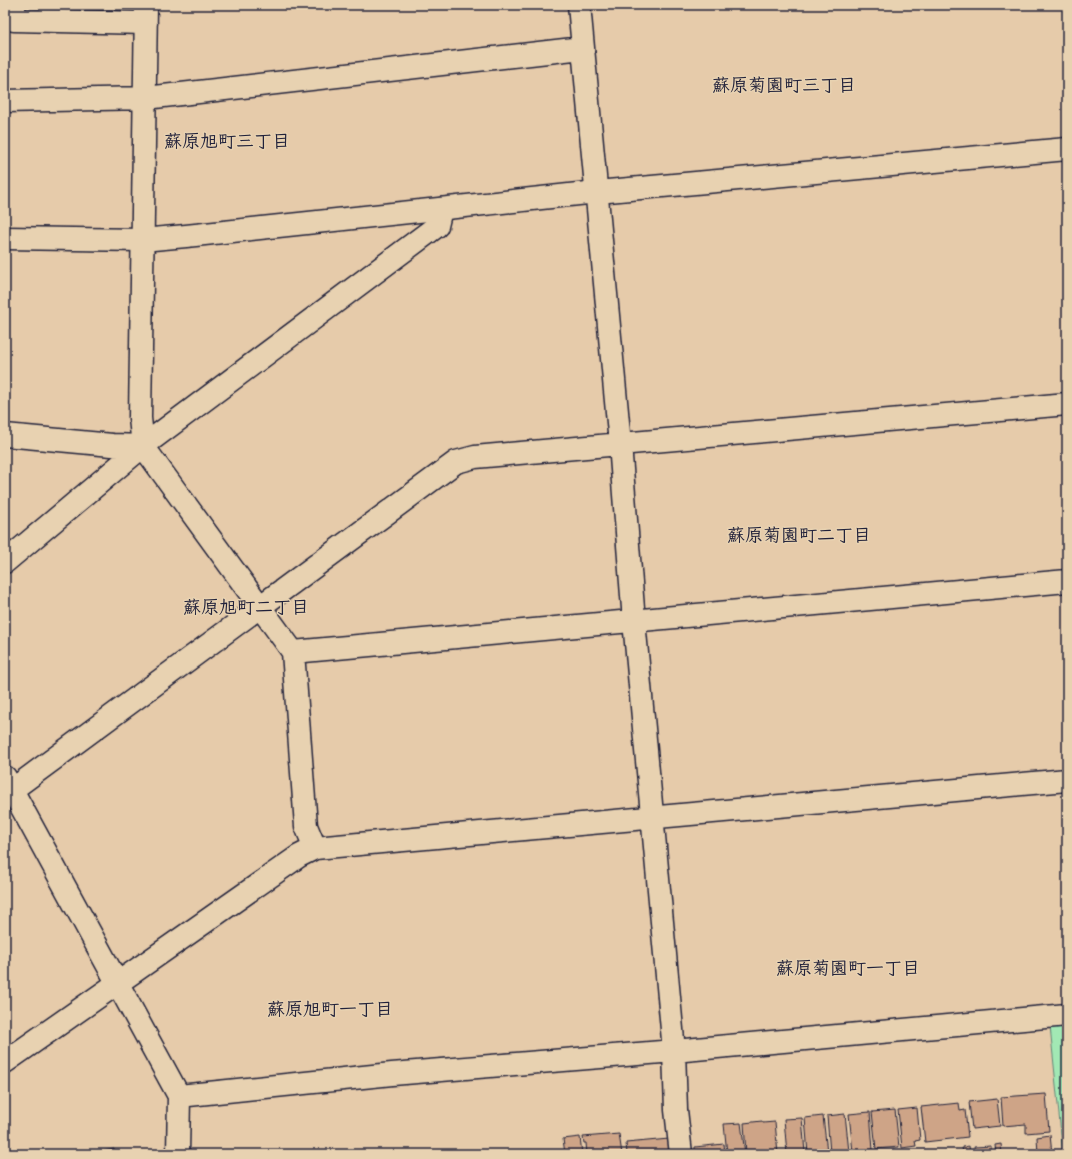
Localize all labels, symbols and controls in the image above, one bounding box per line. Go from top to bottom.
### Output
district label: 蘇原菊園町三丁目 [712,74,856,96]
district label: 蘇原旭町三丁目 [164,130,290,152]
district label: 蘇原菊園町二丁目 [727,524,871,546]
district label: 蘇原旭町二丁目 [183,596,309,618]
district label: 蘇原菊園町一丁目 [776,957,920,979]
district label: 蘇原旭町一丁目 [267,998,393,1020]

